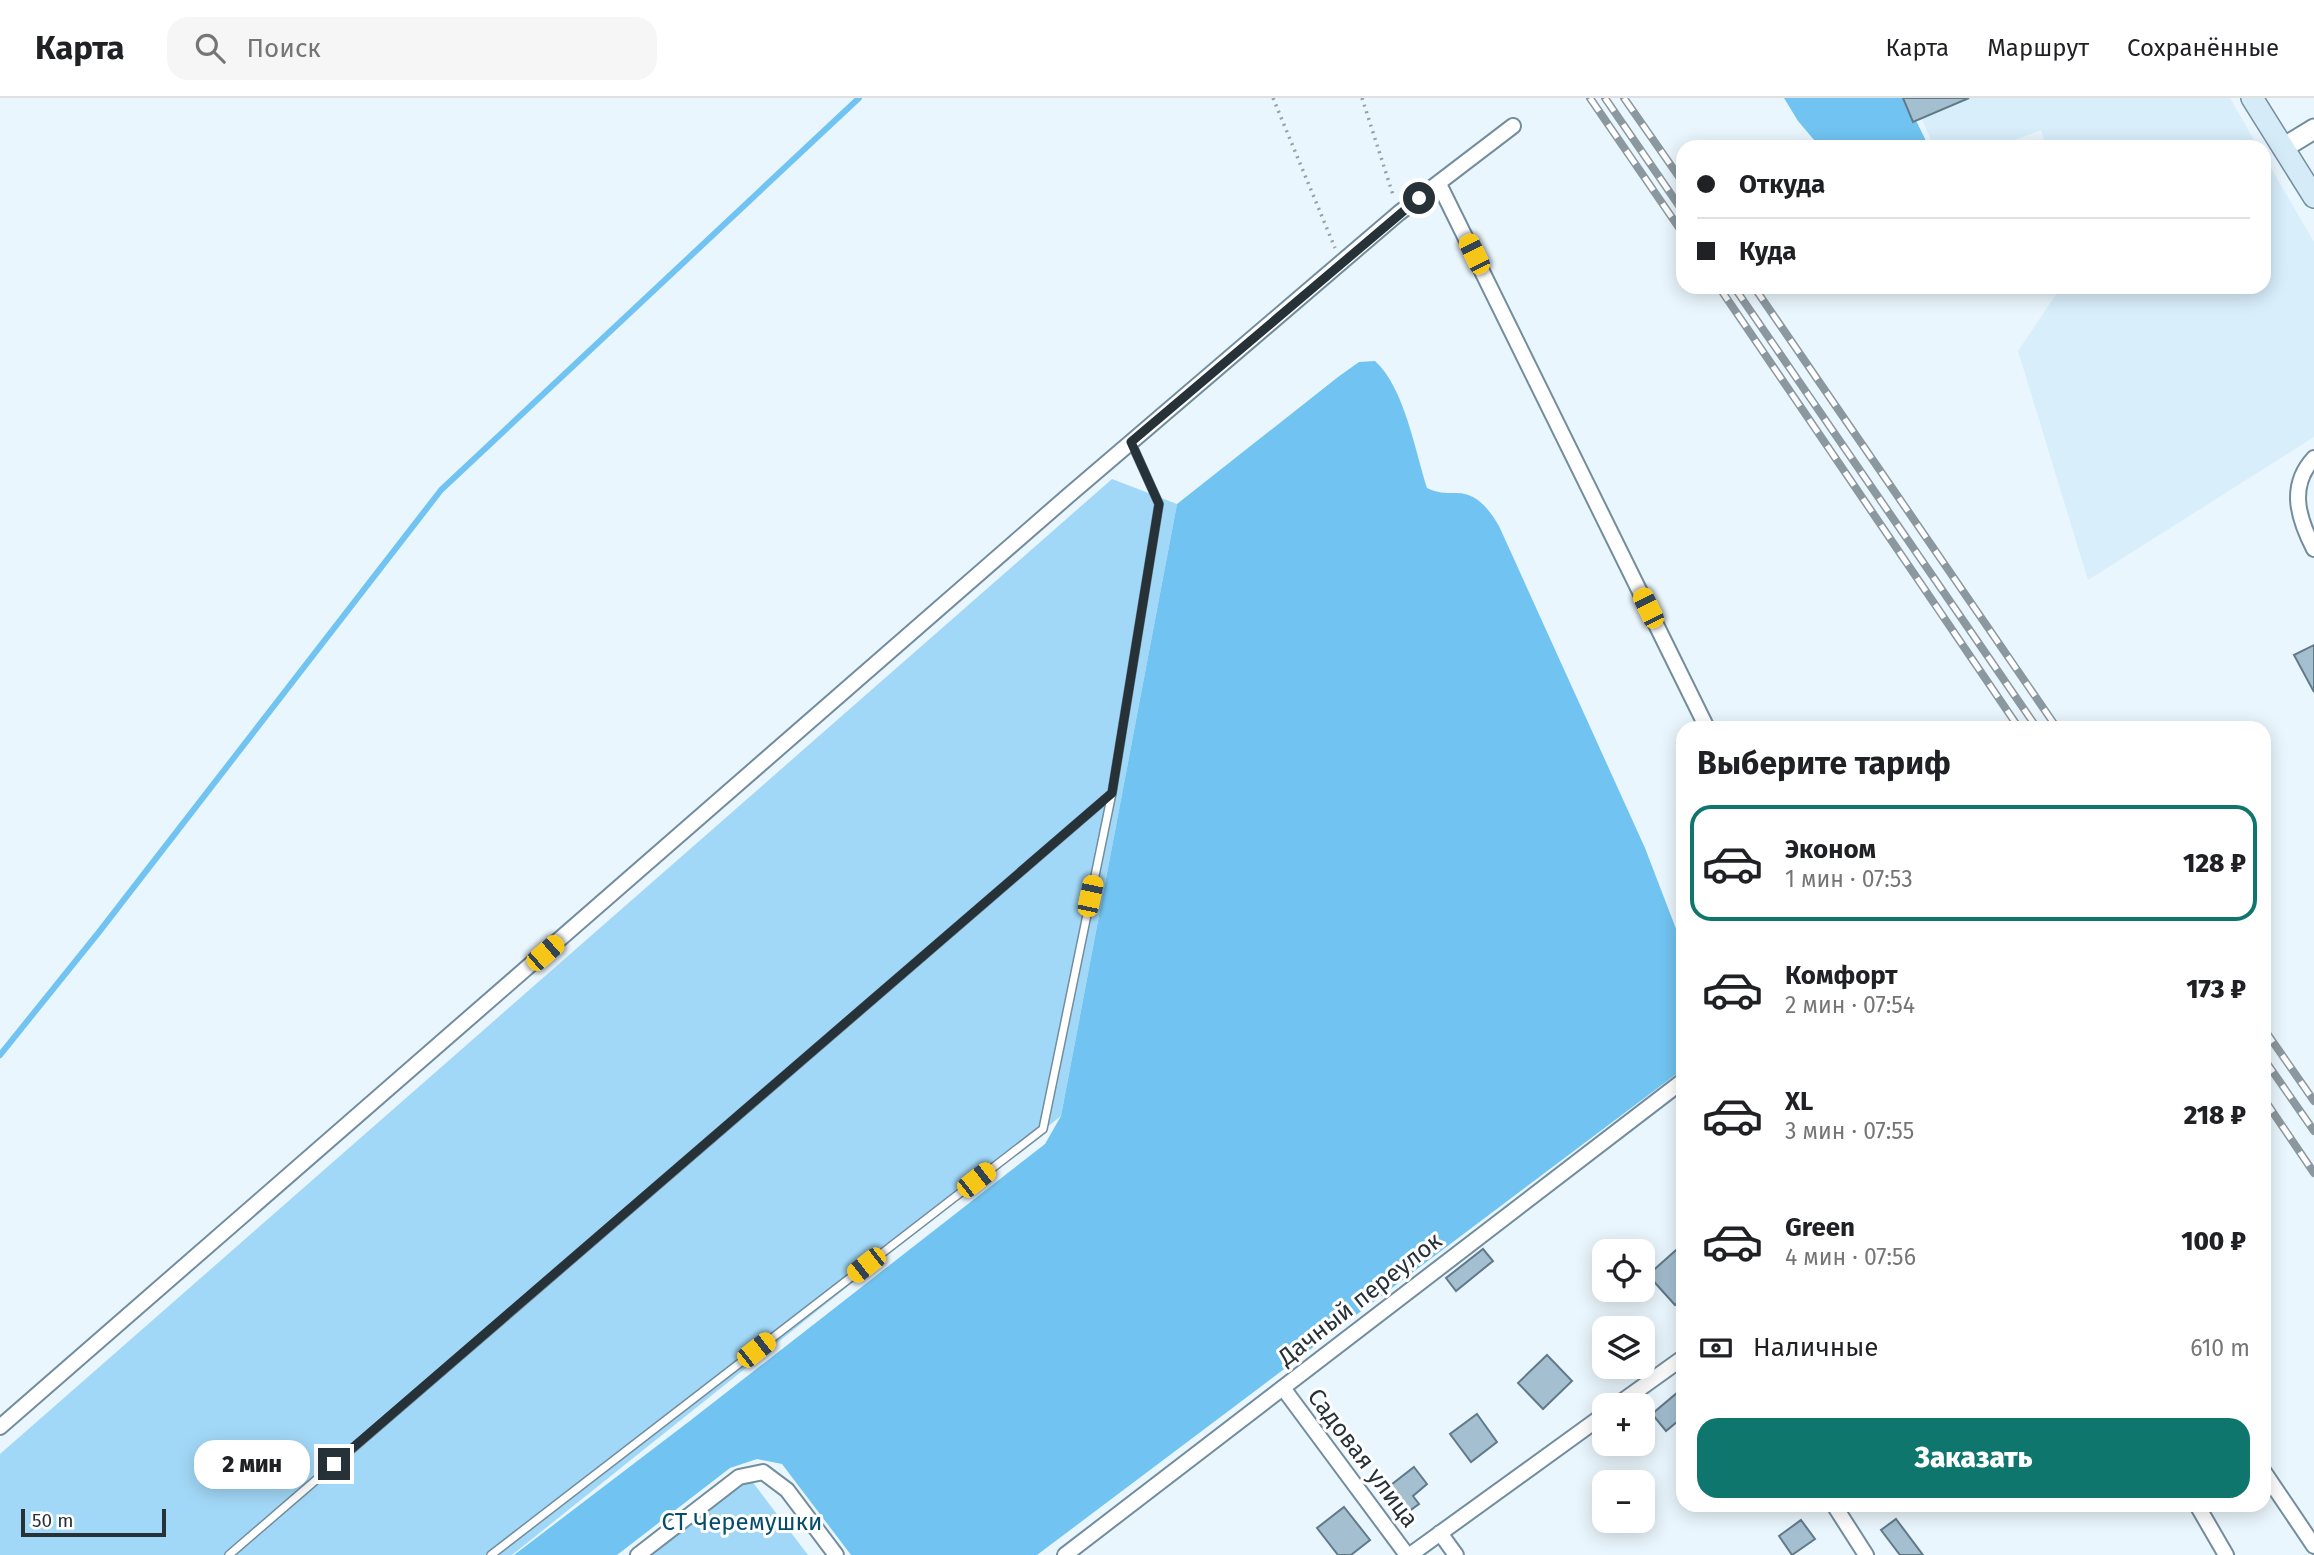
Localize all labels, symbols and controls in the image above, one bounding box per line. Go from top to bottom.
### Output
search box [167,17,657,80]
text: Карта [35,28,125,68]
icon: search [191,29,229,67]
text: Поиск [247,33,321,64]
text: Карта [1886,34,1949,62]
text: Маршрут [1987,34,2089,62]
text: Сохранённые [2127,34,2279,62]
text: Откуда [1739,169,1825,200]
route start [1403,182,1435,214]
car [1456,231,1493,277]
text: Куда [1739,236,1797,267]
car [1630,585,1667,631]
text: Выберите тариф [1697,744,1951,782]
icon: car [1701,832,1764,895]
text: Эконом [1785,834,1876,865]
text: 128 ₽ [2183,848,2246,879]
text: 1 мин · 07:53 [1785,865,1913,893]
car [1076,873,1105,919]
car [523,931,568,975]
icon: car [1701,958,1764,1021]
text: Комфорт [1785,960,1898,991]
text: 173 ₽ [2186,974,2246,1005]
text: 2 мин · 07:54 [1785,991,1915,1019]
icon: car [1701,1084,1764,1147]
text: XL [1785,1086,1813,1117]
text: 218 ₽ [2184,1100,2246,1131]
text: 3 мин · 07:55 [1785,1117,1914,1145]
car [953,1159,1000,1201]
icon: car [1701,1210,1764,1273]
text: Green [1785,1212,1855,1243]
street label: Дачный переулок [1272,1226,1448,1372]
text: 100 ₽ [2181,1226,2246,1257]
map controls [1592,1239,1655,1533]
button: locate [1592,1239,1655,1302]
text: 4 мин · 07:56 [1785,1243,1916,1271]
car [843,1244,890,1286]
button: layers [1592,1316,1655,1379]
car [733,1329,780,1371]
icon: cash [1697,1329,1735,1367]
text: Наличные [1753,1332,1878,1363]
text: 610 m [2190,1334,2250,1362]
street label: Садовая улица [1302,1383,1424,1533]
button: + [1592,1393,1655,1456]
button: Заказать [1697,1418,2250,1498]
callout: 2 мин [194,1440,310,1488]
route end [318,1448,350,1480]
text: 2 мин [222,1450,282,1478]
button: − [1592,1470,1655,1533]
scale bar [21,1506,166,1538]
park label: СТ Черемушки [662,1508,822,1536]
text: 50 m [32,1509,73,1532]

